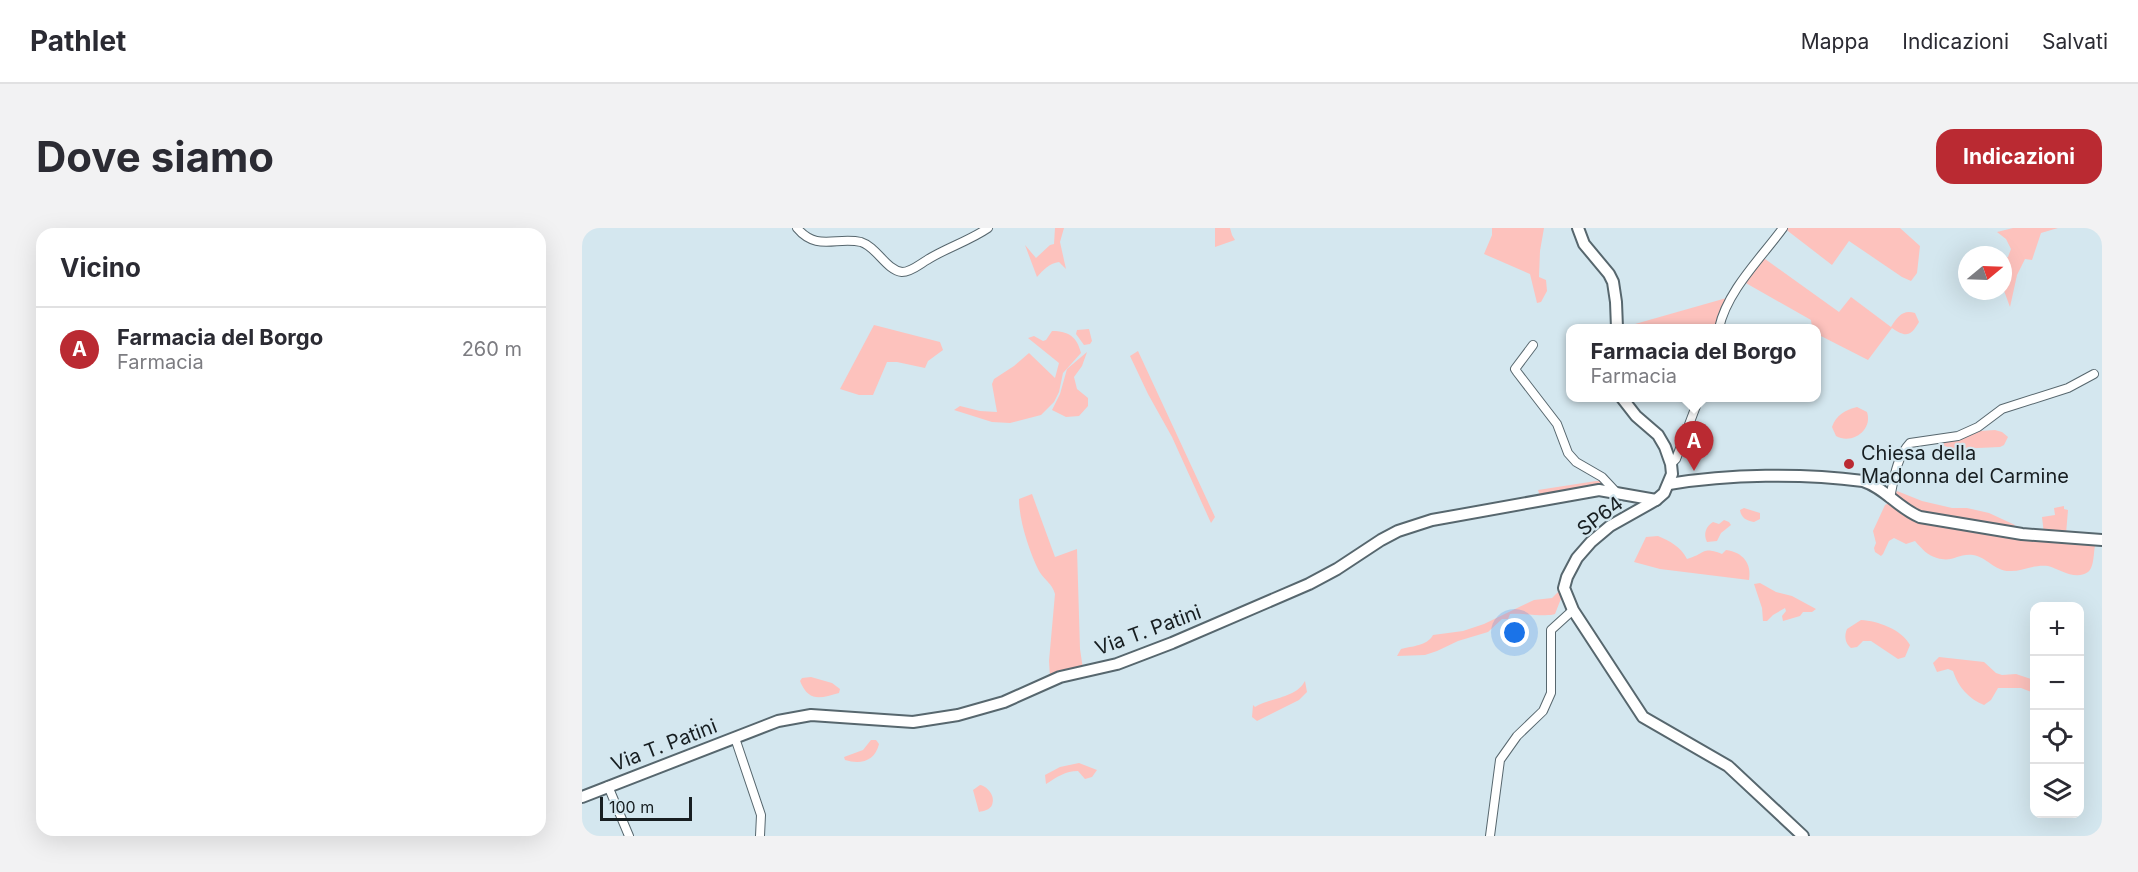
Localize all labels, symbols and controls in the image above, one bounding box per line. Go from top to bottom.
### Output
text: Pathlet [30,24,126,58]
text: Mappa [1801,29,1869,54]
text: Indicazioni [1902,29,2009,54]
text: Salvati [2042,29,2108,54]
button: Indicazioni [1936,129,2102,184]
text: Dove siamo [36,131,274,182]
north arrow [1958,246,2012,300]
text: Vicino [60,252,141,283]
text: Farmacia del Borgo [117,324,323,350]
popup [1566,324,1821,402]
text: A [72,337,87,361]
text: 260 m [462,337,522,361]
text: Farmacia del Borgo [1590,338,1797,364]
text: Farmacia [117,350,204,374]
text: Farmacia [1590,364,1677,388]
pin: A [1674,422,1714,471]
place label: Chiesa della Madonna del Carmine [1861,441,2069,488]
marker: Chiesa della Madonna del Carmine [1842,457,1856,471]
street label: SP64 [1572,491,1628,541]
street label: Via T. Patini [1092,600,1204,660]
map controls [2030,602,2084,818]
button: + [2030,602,2084,656]
your location [1500,618,1529,647]
button: − [2030,656,2084,710]
button: locate [2030,710,2084,764]
street label: Via T. Patini [608,714,720,776]
button: layers [2030,764,2084,818]
scale bar [600,794,692,822]
text: 100 m [609,797,654,817]

